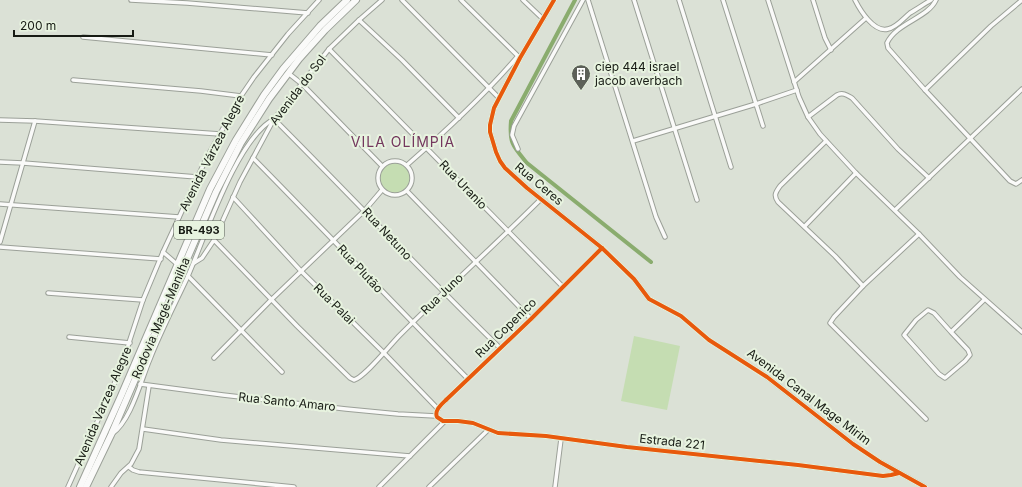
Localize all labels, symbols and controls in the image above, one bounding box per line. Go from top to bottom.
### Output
scale bar [14,12,133,38]
text: 200 m [20,18,56,33]
street label: Avenida do Sol [266,52,329,128]
place label: ciep 444 israel jacob averbach [594,59,682,88]
building icon: ciep 444 israel jacob averbach [570,63,592,91]
street label: Avenida Várzea Alegre [176,92,247,213]
district label: VILA OLÍMPIA [351,133,455,150]
street label: Rua Uranio [436,157,490,212]
street label: Rua Ceres [512,159,566,208]
street label: Rua Netuno [359,204,415,263]
road number: BR-493 [174,221,224,239]
street label: Rua Plutão [334,241,386,296]
street label: Rodovia Magé-Manilha [128,255,193,381]
street label: Rua Juno [417,270,466,318]
street label: Rua Palai [311,280,358,327]
street label: Rua Copenico [472,295,539,361]
street label: Avenida Varzea Alegre [71,344,134,468]
street label: Avenida Canal Mage Mirim [744,345,874,448]
street label: Rua Santo Amaro [238,389,337,414]
street label: Estrada 221 [639,431,706,452]

